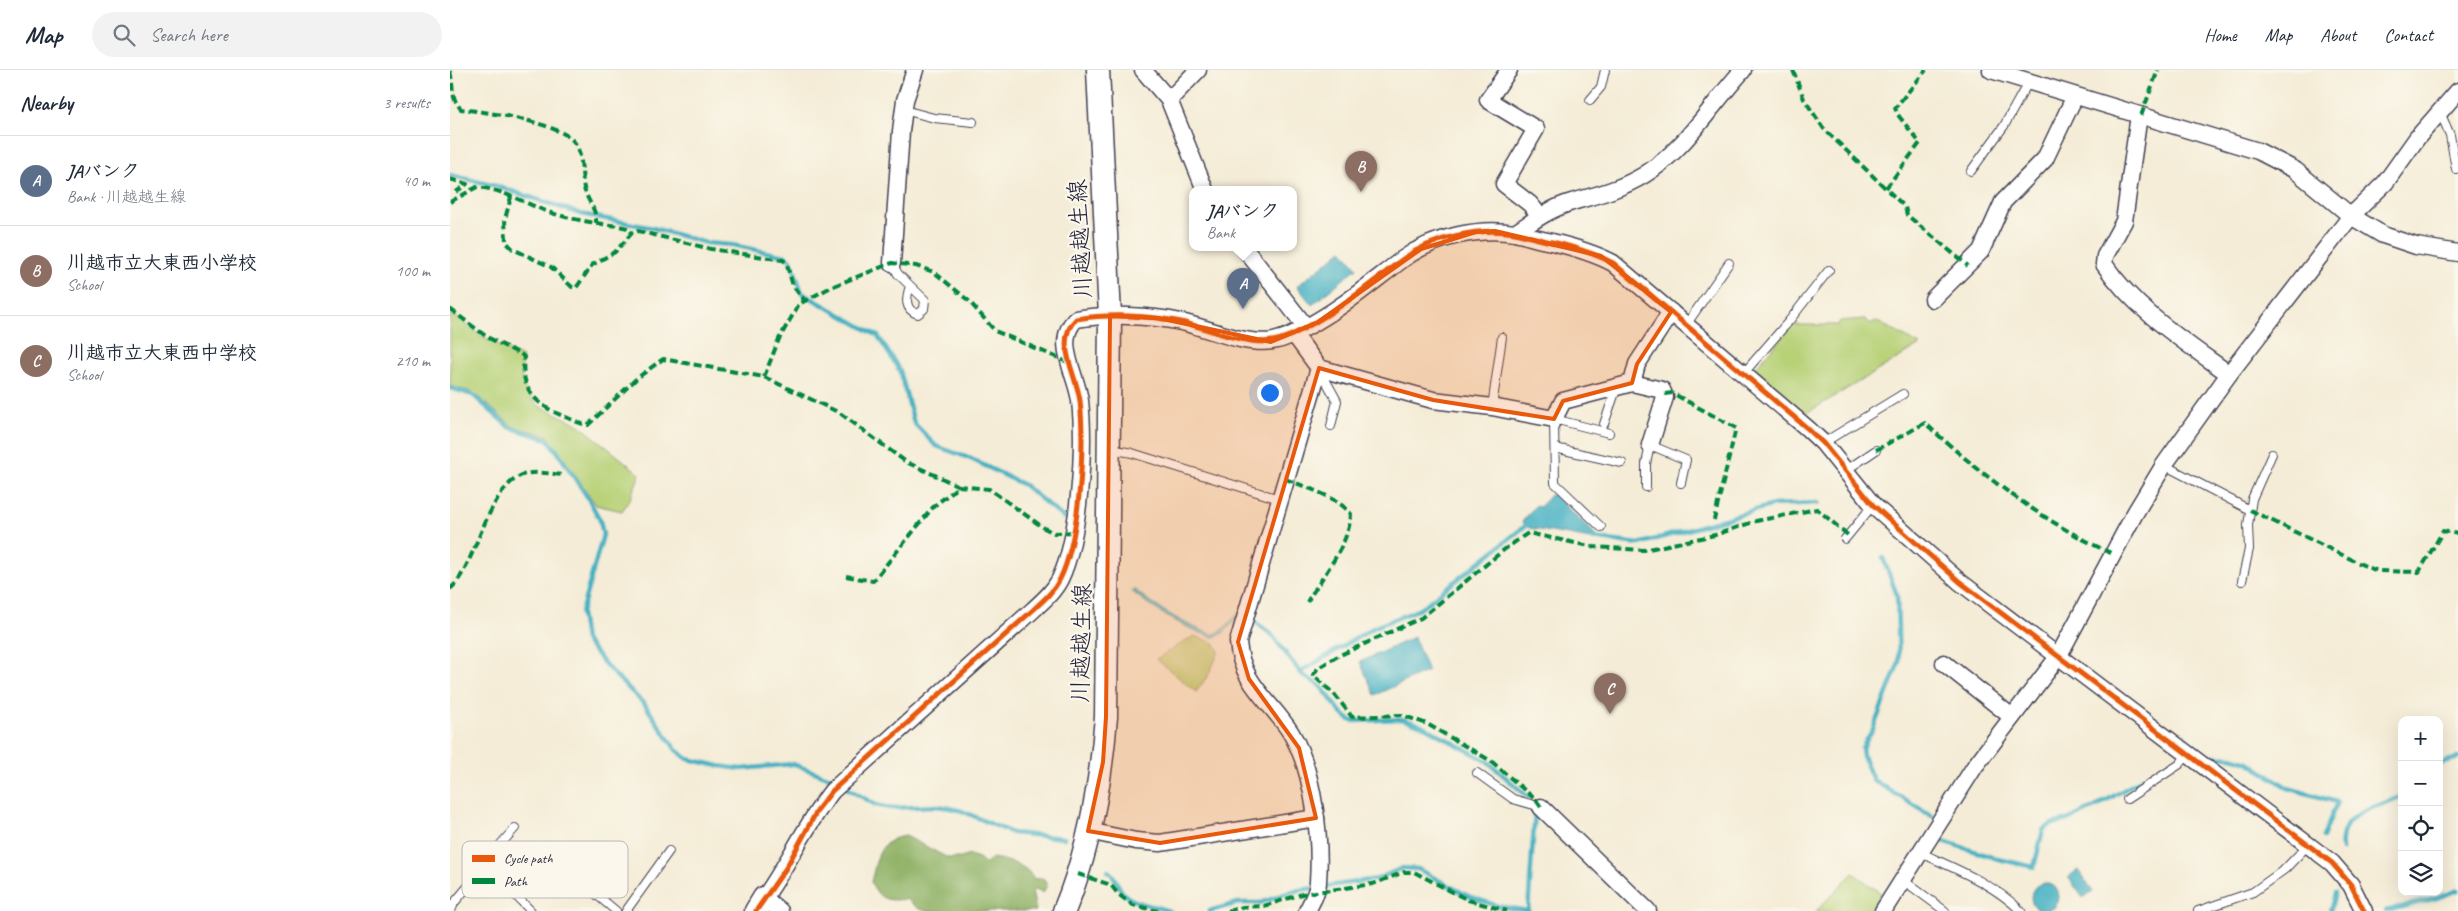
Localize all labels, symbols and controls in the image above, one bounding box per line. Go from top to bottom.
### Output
search box [92,12,442,57]
text: Map [25,20,62,50]
icon: search [110,21,138,49]
text: Search here [150,23,228,47]
text: Home [2204,24,2237,46]
text: Map [2265,24,2292,46]
text: About [2320,24,2356,46]
text: Contact [2384,24,2433,46]
text: Nearby [20,90,73,116]
text: 3 results [383,93,430,113]
pin: B [1345,151,1377,192]
text: JAバンク [67,159,140,183]
text: A [32,171,40,191]
text: 40 m [403,171,430,191]
street label: 川越越生線 [1062,178,1098,300]
popup [1189,186,1297,251]
text: Bank · 川越越生線 [67,187,186,207]
text: JAバンク [1207,199,1279,223]
text: Bank [1207,223,1235,243]
text: 川越市立大東西小学校 [67,251,257,275]
text: B [32,261,40,281]
text: 100 m [396,261,430,281]
pin: A [1227,268,1259,309]
text: School [67,275,101,295]
text: 川越市立大東西中学校 [67,341,257,365]
text: C [32,351,40,371]
text: 210 m [396,351,430,371]
text: School [67,365,101,385]
your location [1257,380,1283,406]
street label: 川越越生線 [1065,583,1097,703]
pin: C [1594,673,1626,714]
map controls [2398,716,2443,896]
button: + [2398,716,2443,761]
button: − [2398,761,2443,806]
button: locate [2398,806,2443,851]
legend [462,841,628,898]
text: Cycle path [504,850,553,867]
button: layers [2398,851,2443,896]
text: Path [504,873,528,890]

